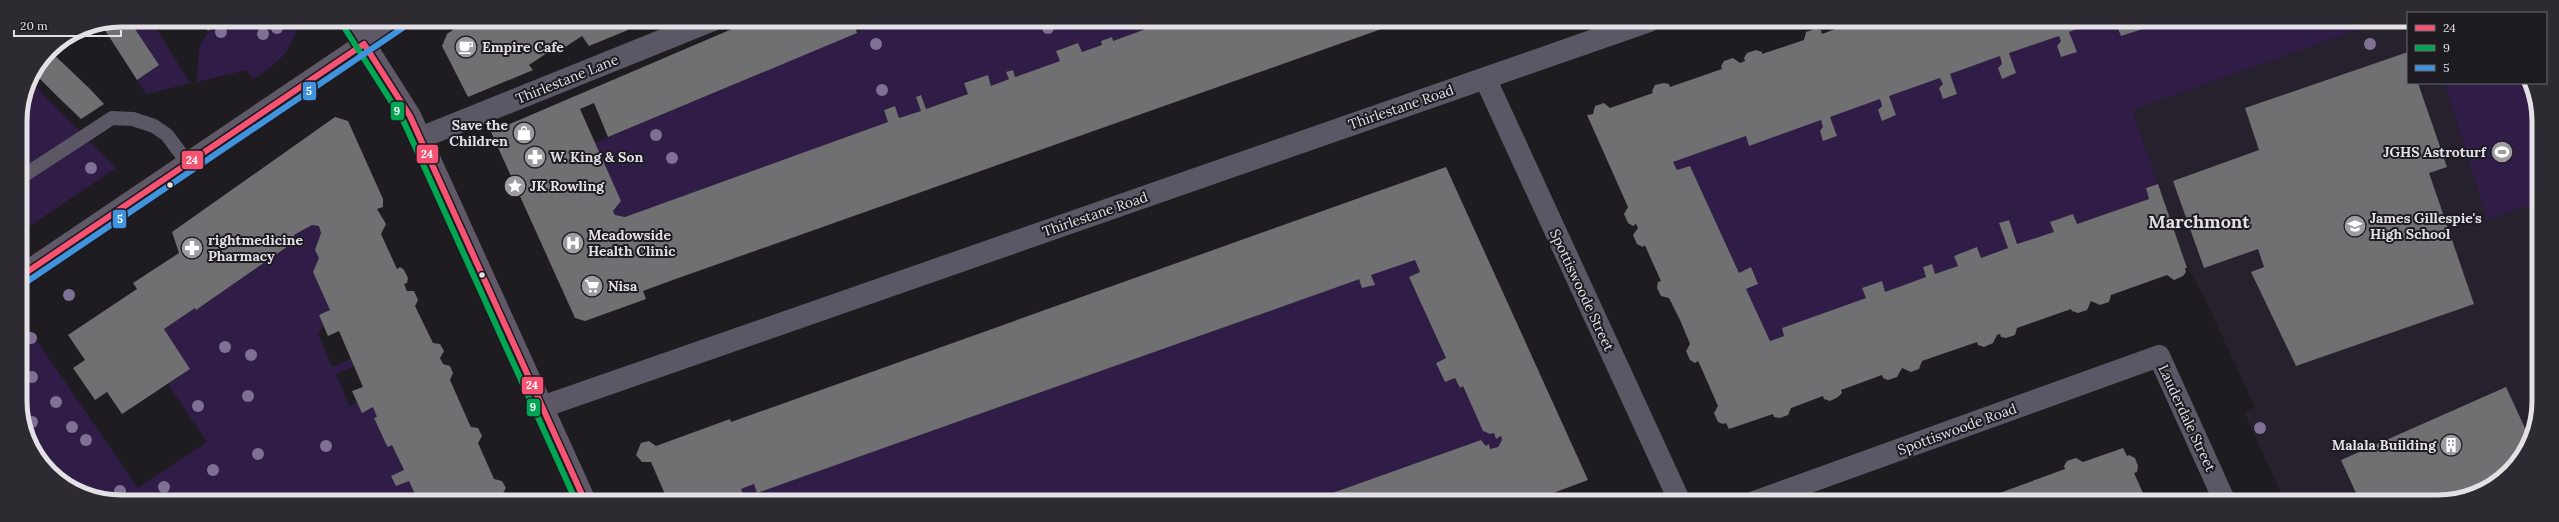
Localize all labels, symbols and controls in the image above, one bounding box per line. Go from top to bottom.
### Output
scale bar [14,12,121,38]
legend [2407,12,2547,84]
text: 20 m [20,18,48,33]
text: 24 [2443,20,2456,35]
cafe icon: Empire Cafe [453,34,479,60]
place label: Empire Cafe [482,38,564,56]
text: 9 [2443,40,2450,55]
street label: Thirlestane Lane [513,50,621,108]
text: 5 [2443,60,2450,75]
line badge: 5 [302,81,317,101]
street label: Thirlestane Road [1346,81,1456,133]
text: 5 [306,84,312,98]
line badge: 9 [390,101,405,121]
text: 9 [394,104,400,118]
place label: Save the Children [449,116,508,150]
shop icon: Save the Children [511,120,537,146]
sports icon: JGHS Astroturf [2489,139,2515,165]
place label: JGHS Astroturf [2383,143,2487,161]
line badge: 24 [416,144,439,164]
pharmacy icon: W. King & Son [522,144,548,170]
text: 24 [421,147,433,161]
place label: W. King & Son [550,148,643,166]
line badge: 24 [181,150,204,170]
text: 24 [186,153,198,167]
place icon: JK Rowling [502,173,528,199]
place label: JK Rowling [530,177,605,195]
unlabelled marker [165,180,175,190]
street label: Thirlestane Road [1040,188,1150,240]
line badge: 5 [112,209,127,229]
place label: James Gillespie's High School [2370,209,2482,243]
district label: Marchmont [2148,210,2250,233]
text: 5 [117,212,123,226]
school or university icon: James Gillespie's High School [2342,213,2368,239]
place label: Meadowside Health Clinic [588,226,676,260]
street label: Spottiswoode Street [1546,226,1618,354]
hospital icon: Meadowside Health Clinic [560,230,586,256]
place label: rightmedicine Pharmacy [208,231,303,265]
pharmacy icon: rightmedicine Pharmacy [179,235,205,261]
unlabelled marker [477,270,487,280]
supermarket icon: Nisa [579,273,605,299]
place label: Nisa [608,277,638,295]
street label: Lauderdale Street [2154,362,2220,475]
line badge: 24 [521,376,544,395]
text: 24 [526,378,538,392]
line badge: 9 [526,398,541,417]
street label: Spottiswoode Road [1895,399,2019,459]
text: 9 [530,400,536,414]
building icon: Malala Building [2438,432,2464,458]
place label: Malala Building [2332,436,2437,454]

